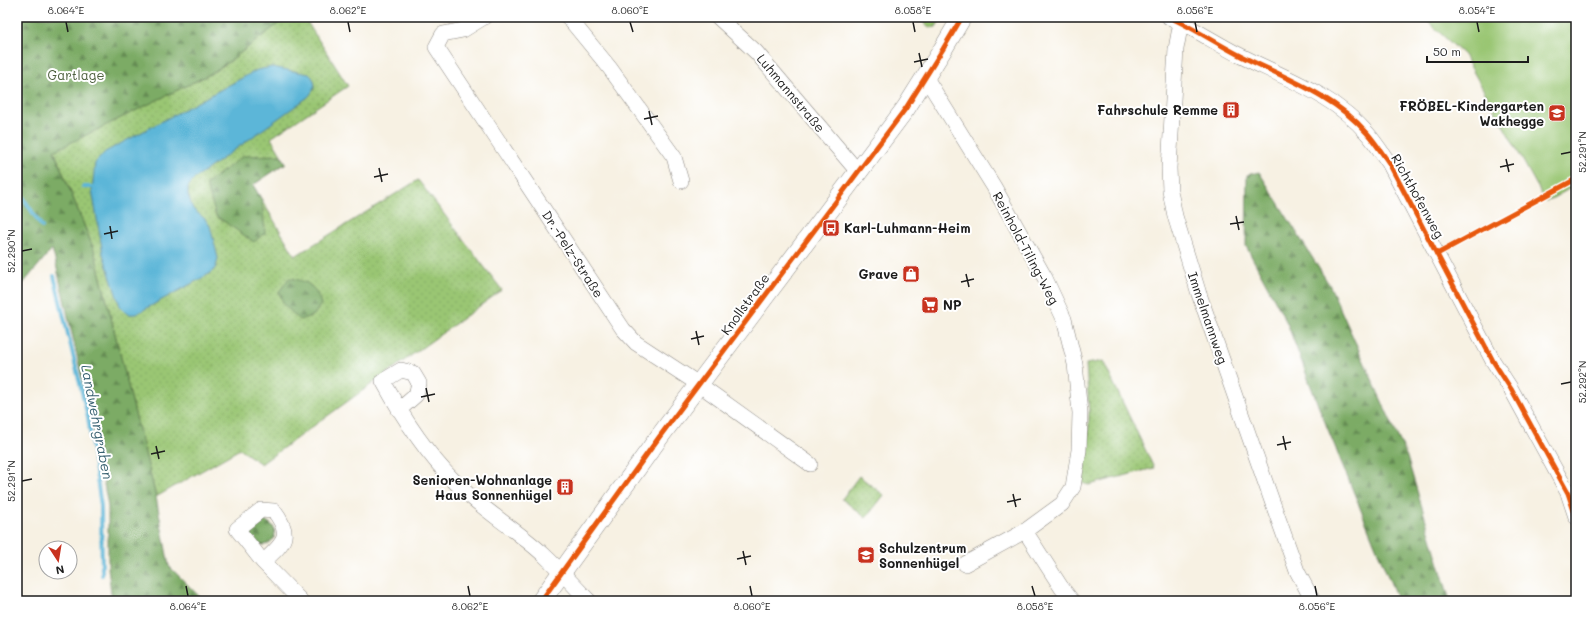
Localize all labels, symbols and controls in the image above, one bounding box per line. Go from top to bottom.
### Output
text: 8.064°E [48,3,85,17]
text: 8.062°E [330,3,366,17]
text: 8.060°E [612,3,649,17]
text: 8.058°E [895,3,932,17]
text: 8.056°E [1177,3,1214,17]
text: 8.054°E [1459,3,1495,17]
scale bar [1427,38,1528,64]
text: 50 m [1433,43,1461,59]
street label: Luhmannstraße [754,50,829,135]
park label: Gartlage [48,66,104,83]
place label: FRÖBEL-Kindergarten Wakhegge [1399,97,1544,129]
building icon: Fahrschule Remme [1221,100,1241,120]
place label: Fahrschule Remme [1097,101,1218,118]
school or university icon: FRÖBEL-Kindergarten Wakhegge [1547,103,1567,123]
text: 52.291°N [1575,131,1589,173]
street label: Richthofenweg [1388,151,1449,241]
street label: Reinhold-Tiling-Weg [990,188,1063,307]
street label: Dr.-Pelz-Straße [539,207,608,301]
bus stop icon: Karl-Luhmann-Heim [821,218,841,238]
place label: Karl-Luhmann-Heim [844,219,971,236]
text: 52.290°N [4,229,18,273]
shop icon: Grave [901,264,921,284]
place label: Grave [858,265,898,282]
street label: Knollstraße [716,269,773,338]
street label: Immelmannweg [1185,270,1232,366]
supermarket icon: NP [920,295,940,315]
place label: NP [943,296,962,313]
text: 52.292°N [1575,361,1589,403]
water label: Landwehrgraben [77,363,118,481]
text: 52.291°N [4,460,18,502]
place label: Senioren-Wohnanlage Haus Sonnenhügel [412,471,552,503]
building icon: Senioren-Wohnanlage Haus Sonnenhügel [555,477,575,497]
place label: Schulzentrum Sonnenhügel [879,539,966,571]
north arrow [38,540,78,580]
school or university icon: Schulzentrum Sonnenhügel [856,545,876,565]
text: N [55,562,66,578]
text: 8.064°E [170,599,207,613]
text: 8.062°E [452,599,488,613]
text: 8.060°E [734,599,771,613]
text: 8.058°E [1017,599,1054,613]
text: 8.056°E [1299,599,1336,613]

